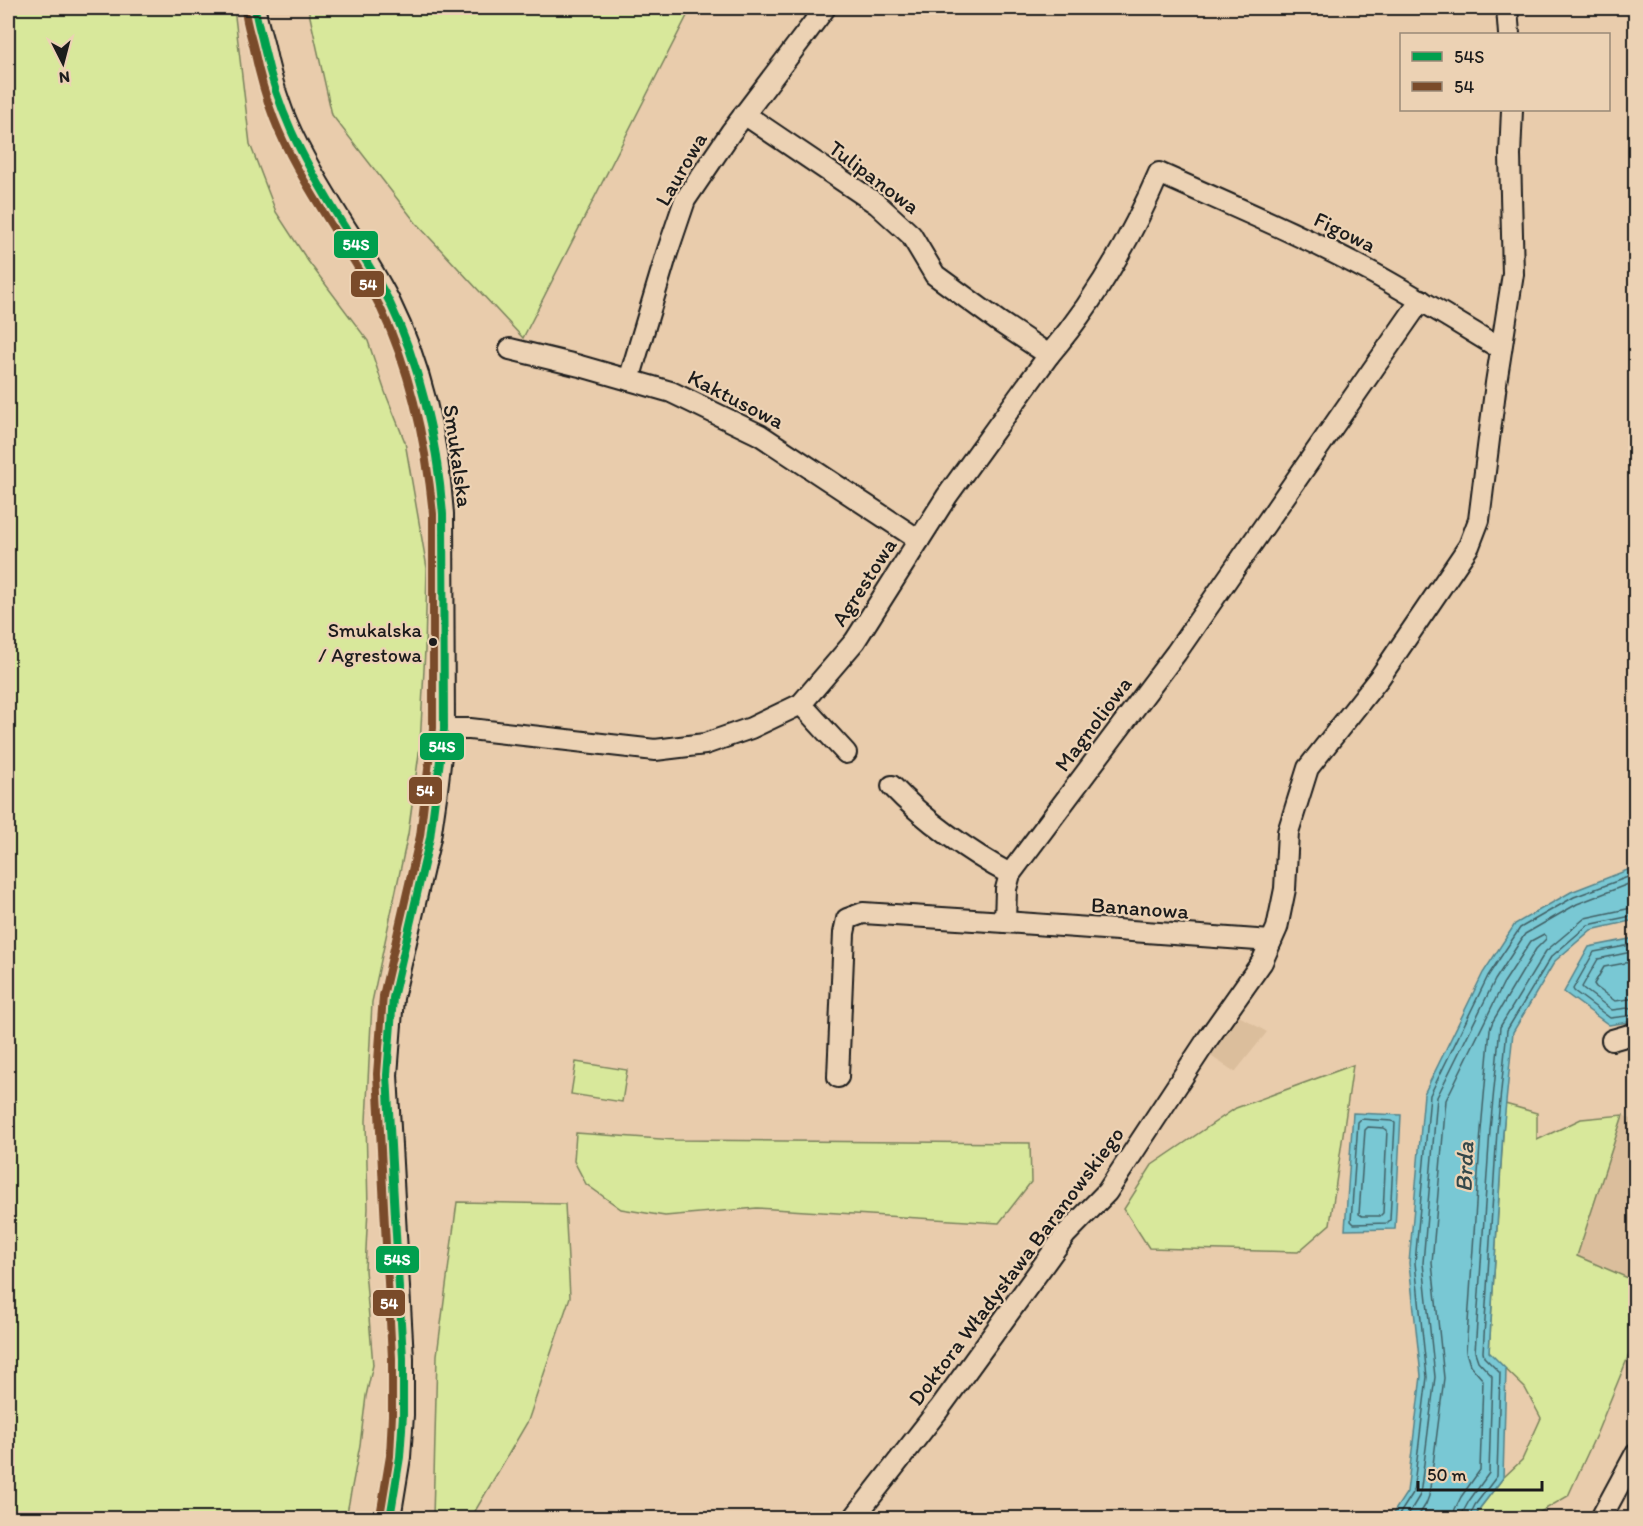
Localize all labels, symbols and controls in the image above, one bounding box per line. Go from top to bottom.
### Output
north arrow [33,33,93,93]
legend [1400,33,1610,111]
text: 54S [1454,46,1484,68]
text: N [58,67,71,87]
text: 54 [1454,76,1474,98]
street label: Laurowa [649,127,713,211]
street label: Tulipanowa [823,134,925,220]
street label: Figowa [1310,205,1381,259]
line badge: 54S [333,230,379,259]
text: 54S [342,235,370,254]
line badge: 54 [350,270,385,298]
text: 54 [359,275,377,294]
street label: Kaktusowa [683,363,789,435]
street label: Smukalska [437,403,479,510]
street label: Agrestowa [825,532,903,631]
place label: Smukalska / Agrestowa [318,618,423,667]
marker: Smukalska / Agrestowa [427,636,439,648]
street label: Magnoliowa [1049,671,1138,777]
line badge: 54S [419,732,465,761]
text: 54S [428,737,456,756]
line badge: 54 [408,776,443,805]
text: 54 [416,781,434,800]
street label: Bananowa [1090,891,1190,925]
street label: Doktora Władysława Baranowskiego [902,1121,1130,1411]
water label: Brda [1449,1141,1479,1193]
line badge: 54S [375,1245,420,1274]
text: 54S [383,1250,411,1269]
line badge: 54 [372,1289,406,1317]
text: 54 [380,1294,398,1313]
scale bar [1418,1454,1542,1492]
text: 50 m [1427,1464,1467,1486]

